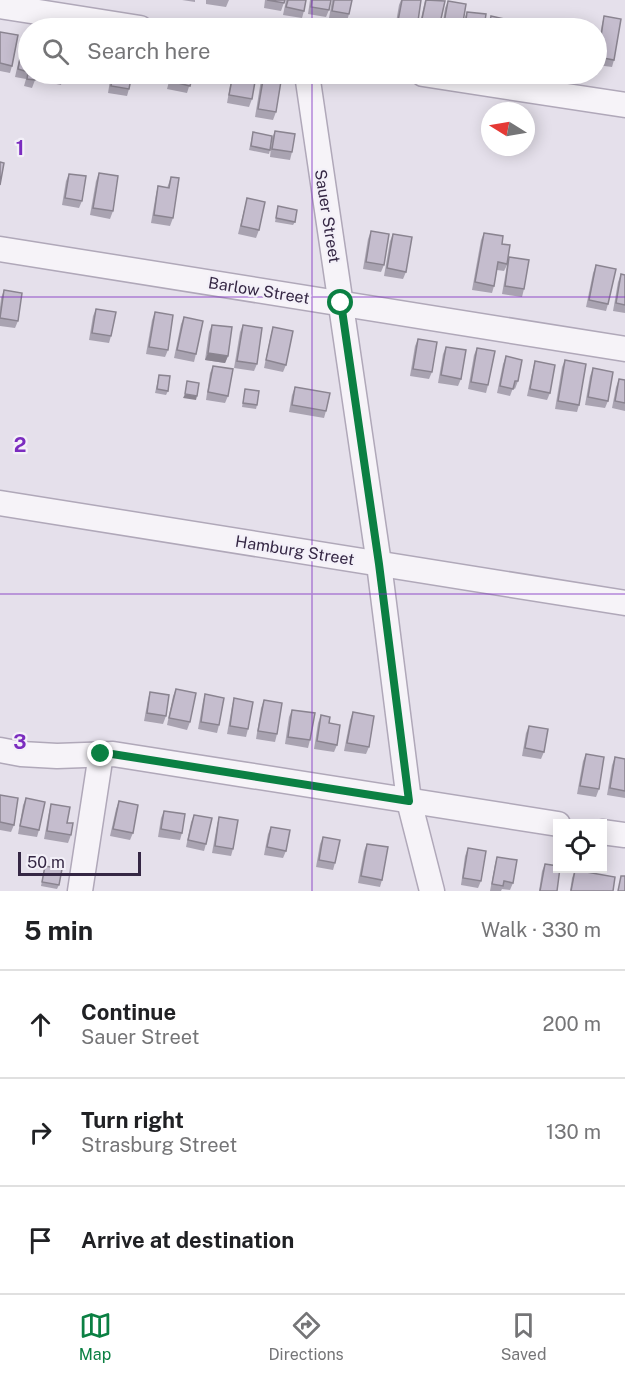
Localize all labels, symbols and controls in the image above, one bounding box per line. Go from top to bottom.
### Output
search box [18,18,607,84]
icon: search [39,35,72,68]
text: Search here [87,38,211,64]
north arrow [481,102,535,156]
text: 1 [16,136,24,160]
street label: Sauer Street [311,168,344,264]
street label: Barlow Street [207,273,311,308]
route start [327,289,353,315]
text: 2 [14,433,26,457]
street label: Hamburg Street [234,532,356,569]
text: 3 [13,730,27,754]
route end [87,740,113,766]
map controls [553,819,607,873]
button: locate [553,819,607,873]
scale bar [18,849,141,876]
text: 50 m [27,853,65,872]
text: 5 min [24,915,93,946]
text: Walk · 330 m [481,918,601,942]
text: Continue [81,999,176,1025]
icon: ahead [24,1008,57,1041]
text: 200 m [543,1012,601,1036]
text: Sauer Street [81,1025,199,1049]
text: Turn right [81,1107,184,1133]
icon: right [24,1116,57,1149]
text: 130 m [546,1120,601,1144]
text: Strasburg Street [81,1133,237,1157]
icon: arrive [24,1224,57,1257]
text: Arrive at destination [81,1227,294,1253]
tab: Map [79,1309,112,1364]
tab: Directions [269,1309,344,1364]
tab: Saved [501,1309,546,1364]

